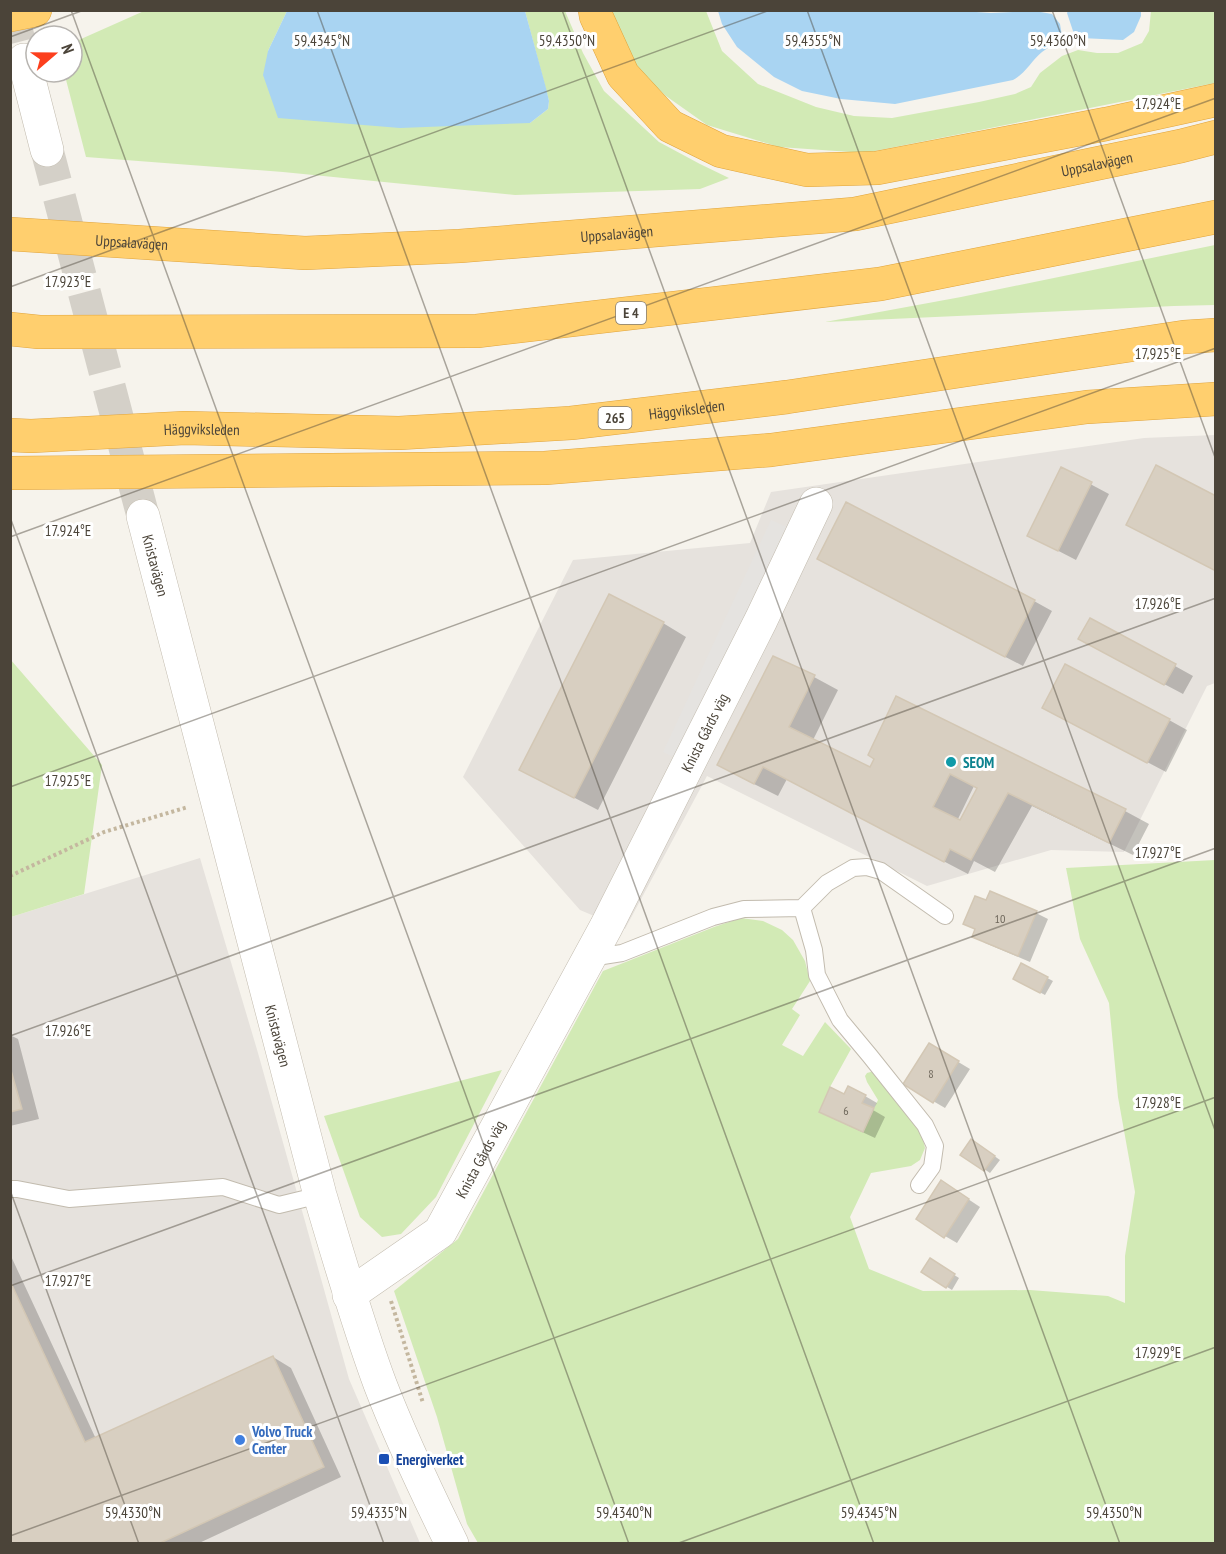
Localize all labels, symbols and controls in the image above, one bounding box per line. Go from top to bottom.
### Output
north arrow [24,24,84,84]
text: 59.4345°N [294,31,350,50]
text: 59.4350°N [539,31,595,50]
text: 59.4355°N [785,31,841,50]
text: 59.4360°N [1030,31,1086,50]
text: N [57,41,79,56]
text: 17.924°E [1135,94,1181,113]
street label: Uppsalavägen [1059,147,1134,180]
street label: Uppsalavägen [580,221,654,246]
street label: Uppsalavägen [95,230,169,254]
text: 17.923°E [45,272,91,291]
road number: E 4 [616,302,646,324]
text: 17.925°E [1135,344,1181,363]
street label: Häggviksleden [648,395,725,423]
road number: 265 [598,407,632,429]
street label: Häggviksleden [163,418,240,439]
text: 17.924°E [45,521,91,540]
street label: Knistavägen [139,532,173,598]
text: 17.926°E [1135,594,1181,613]
street label: Knista Gårds väg [676,690,732,775]
place label: SEOM [963,753,994,772]
marker: SEOM [944,755,958,769]
text: 17.925°E [45,771,91,790]
text: 17.927°E [1135,843,1181,862]
house number: 10 [995,911,1005,926]
street label: Knistavägen [261,1003,296,1069]
text: 17.926°E [45,1021,91,1040]
house number: 8 [928,1066,934,1081]
text: 17.928°E [1135,1093,1181,1112]
house number: 6 [843,1103,849,1118]
street label: Knista Gårds väg [451,1117,509,1201]
text: 17.927°E [45,1271,91,1290]
text: 17.929°E [1135,1343,1181,1362]
place label: Volvo Truck Center [251,1422,313,1458]
marker: Volvo Truck Center [233,1433,247,1447]
place label: Energiverket [396,1450,464,1469]
marker: Energiverket [377,1452,391,1466]
text: 59.4330°N [105,1503,161,1522]
text: 59.4335°N [351,1503,407,1522]
text: 59.4340°N [596,1503,652,1522]
text: 59.4345°N [841,1503,897,1522]
text: 59.4350°N [1086,1503,1142,1522]

